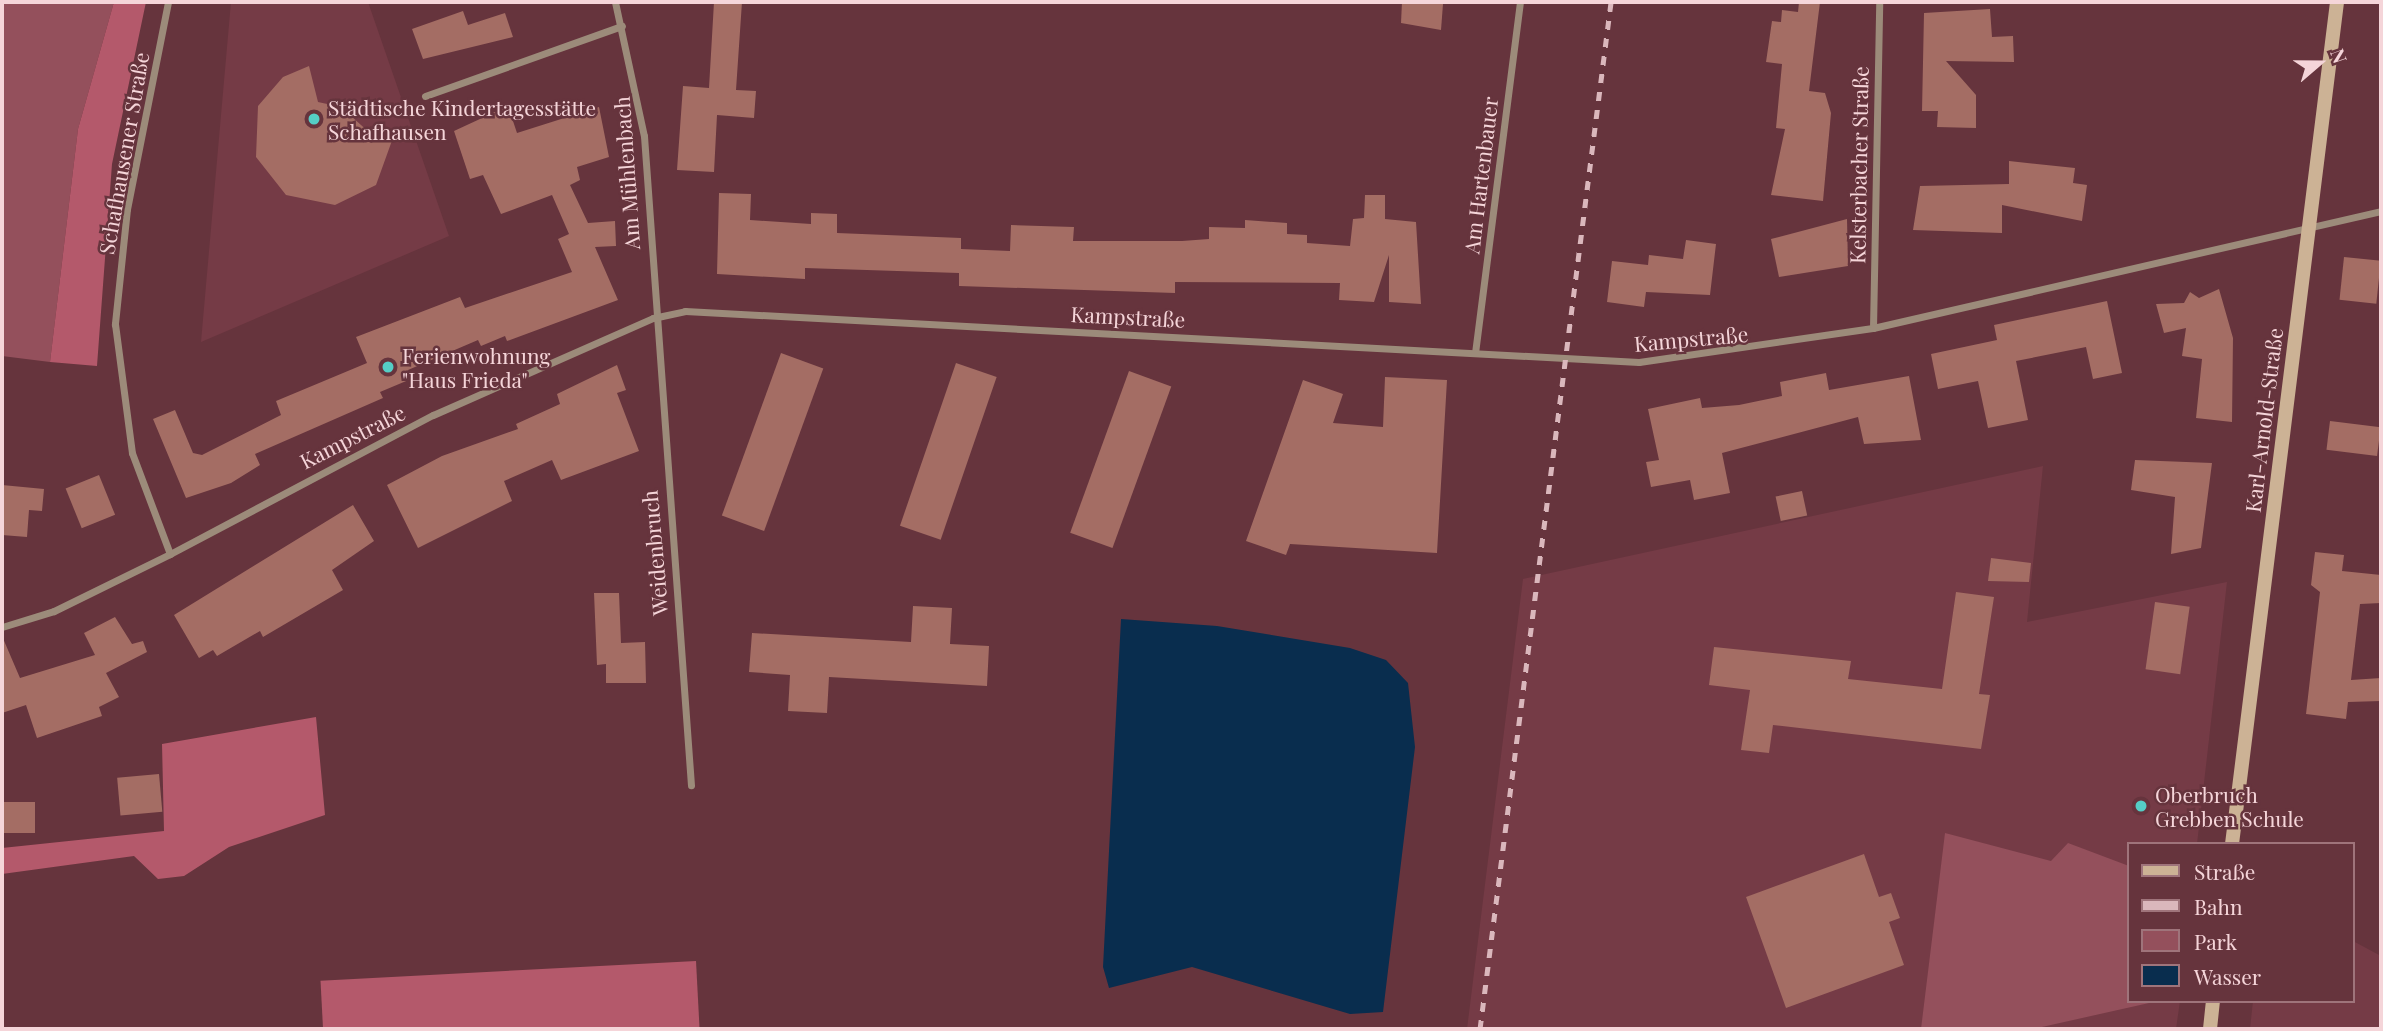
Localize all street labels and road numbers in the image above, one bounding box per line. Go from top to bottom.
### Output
street label: Schafhausener Straße [93,50,153,256]
street label: Kelsterbacher Straße [1844,66,1872,264]
street label: Am Hartenbauer [1458,95,1502,255]
street label: Am Mühlenbach [608,96,644,250]
street label: Kampstraße [1070,300,1186,332]
street label: Kampstraße [1633,320,1749,356]
street label: Karl-Arnold-Straße [2239,326,2287,514]
street label: Kampstraße [295,399,409,473]
street label: Weidenbruch [636,489,672,617]

